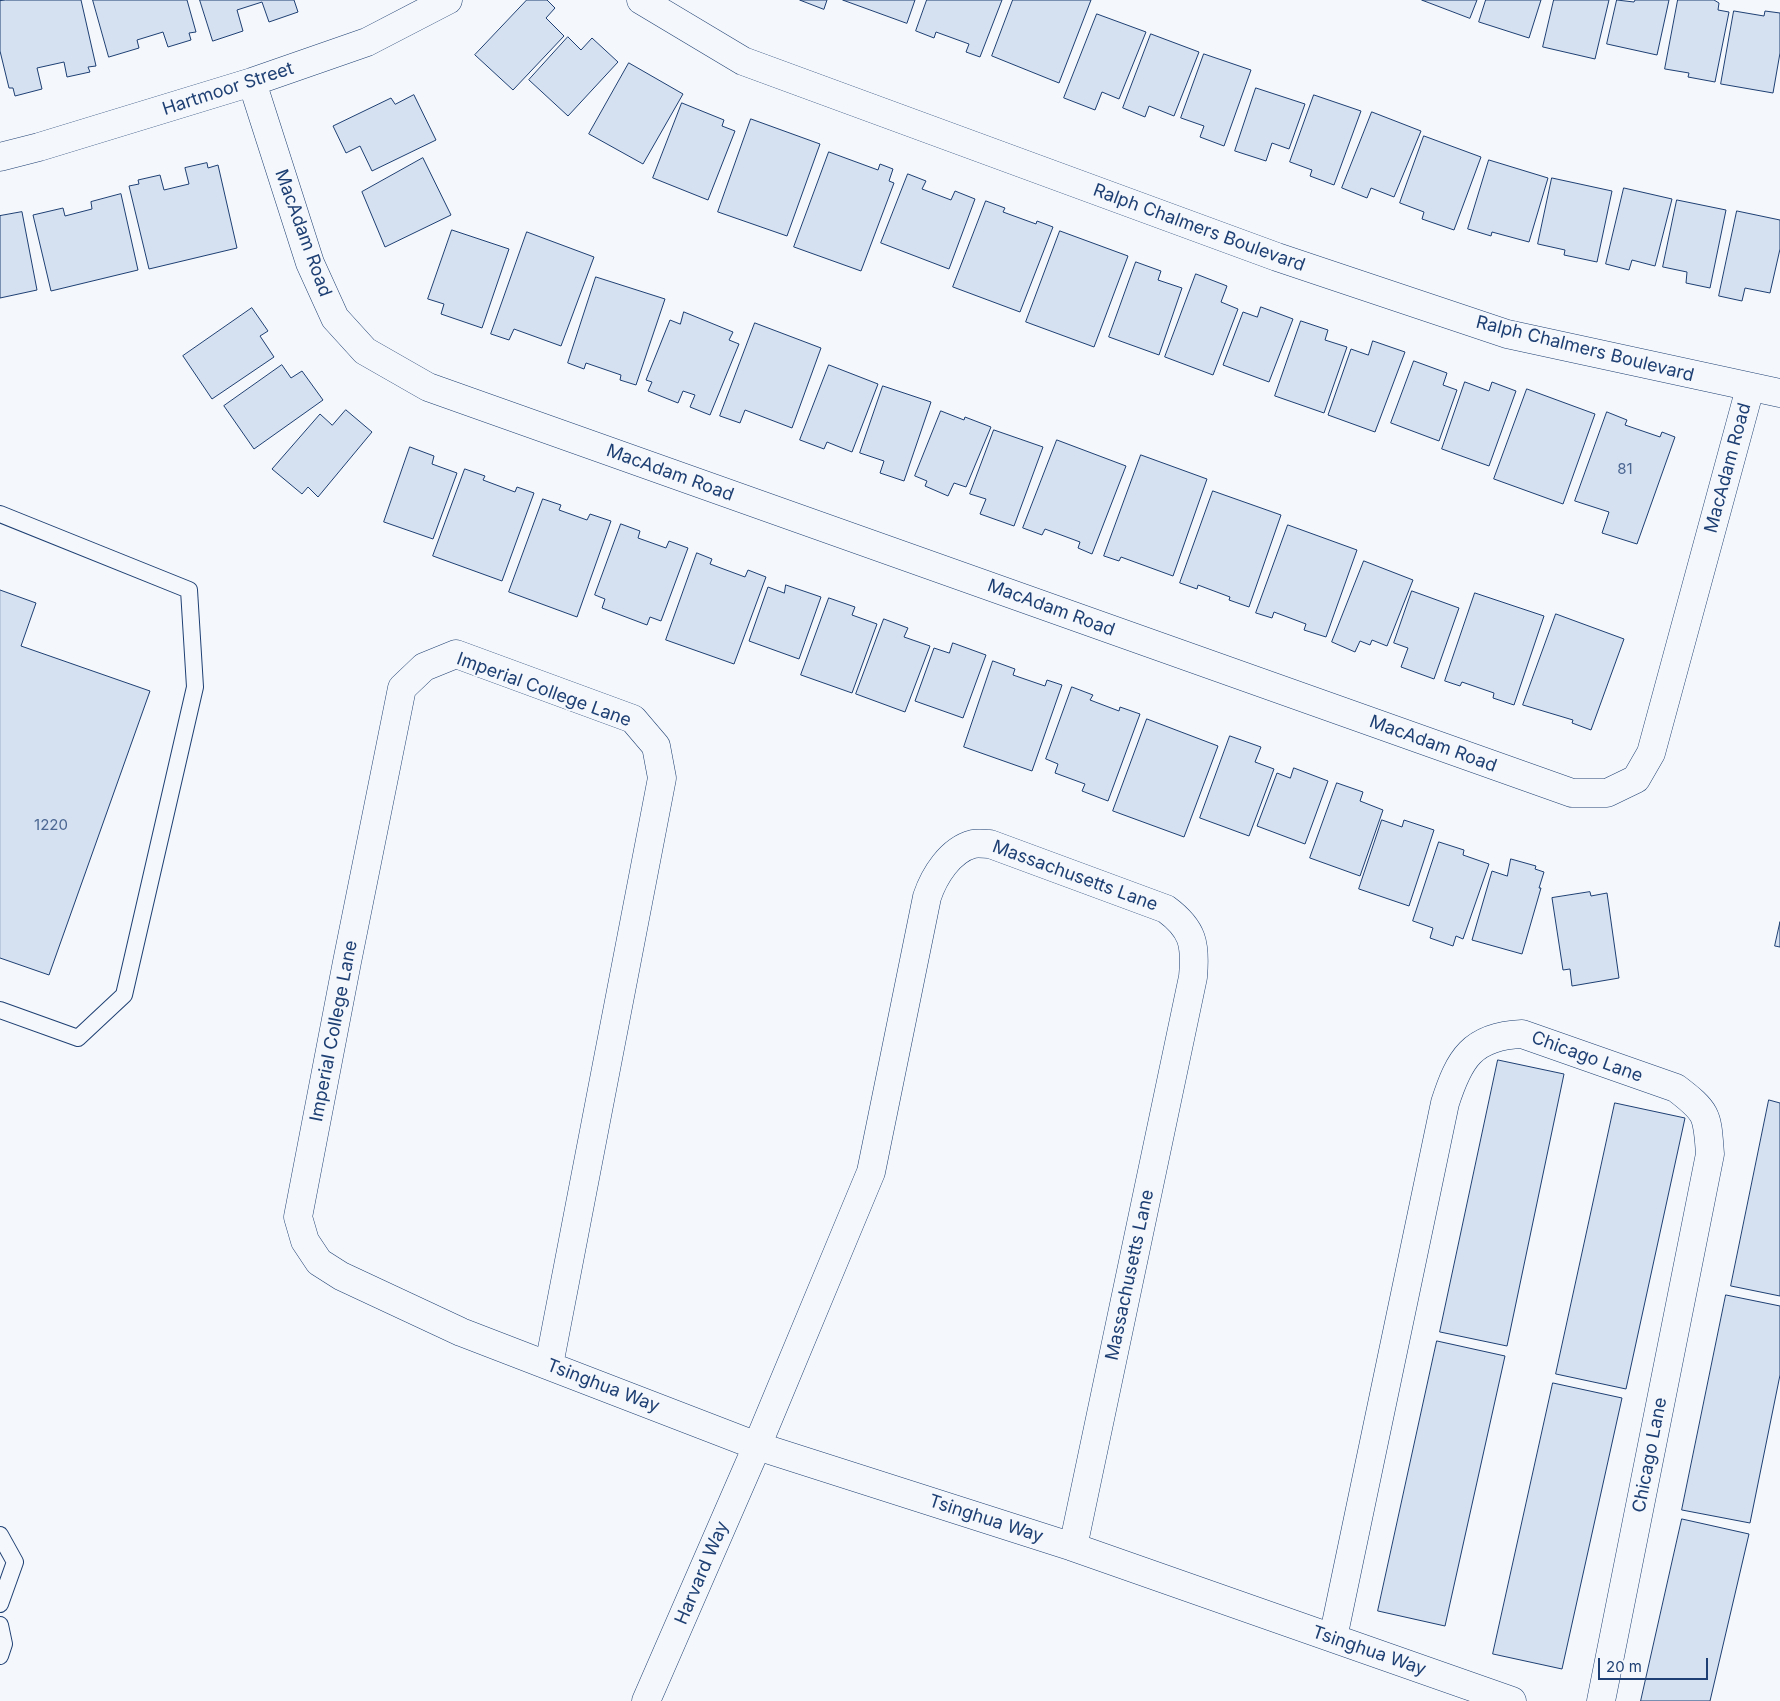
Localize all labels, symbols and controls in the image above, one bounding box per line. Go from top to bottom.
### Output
street label: Hartmoor Street [160,58,296,120]
street label: MacAdam Road [270,166,336,300]
street label: Ralph Chalmers Boulevard [1090,180,1308,276]
street label: Ralph Chalmers Boulevard [1474,311,1696,387]
street label: MacAdam Road [1700,401,1756,535]
street label: MacAdam Road [603,440,737,506]
house number: 81 [1617,460,1633,478]
street label: MacAdam Road [984,575,1118,641]
street label: Imperial College Lane [454,648,634,732]
street label: MacAdam Road [1366,711,1500,777]
house number: 1220 [34,816,68,834]
street label: Massachusetts Lane [989,836,1161,916]
street label: Imperial College Lane [306,939,362,1123]
street label: Chicago Lane [1528,1027,1646,1087]
street label: Massachusetts Lane [1101,1188,1159,1362]
street label: Tsinghua Way [544,1355,662,1417]
street label: Chicago Lane [1628,1396,1672,1514]
street label: Tsinghua Way [926,1490,1046,1548]
street label: Harvard Way [671,1518,733,1628]
street label: Tsinghua Way [1309,1621,1429,1681]
scale bar [1600,1648,1710,1680]
text: 20 m [1606,1657,1642,1676]

